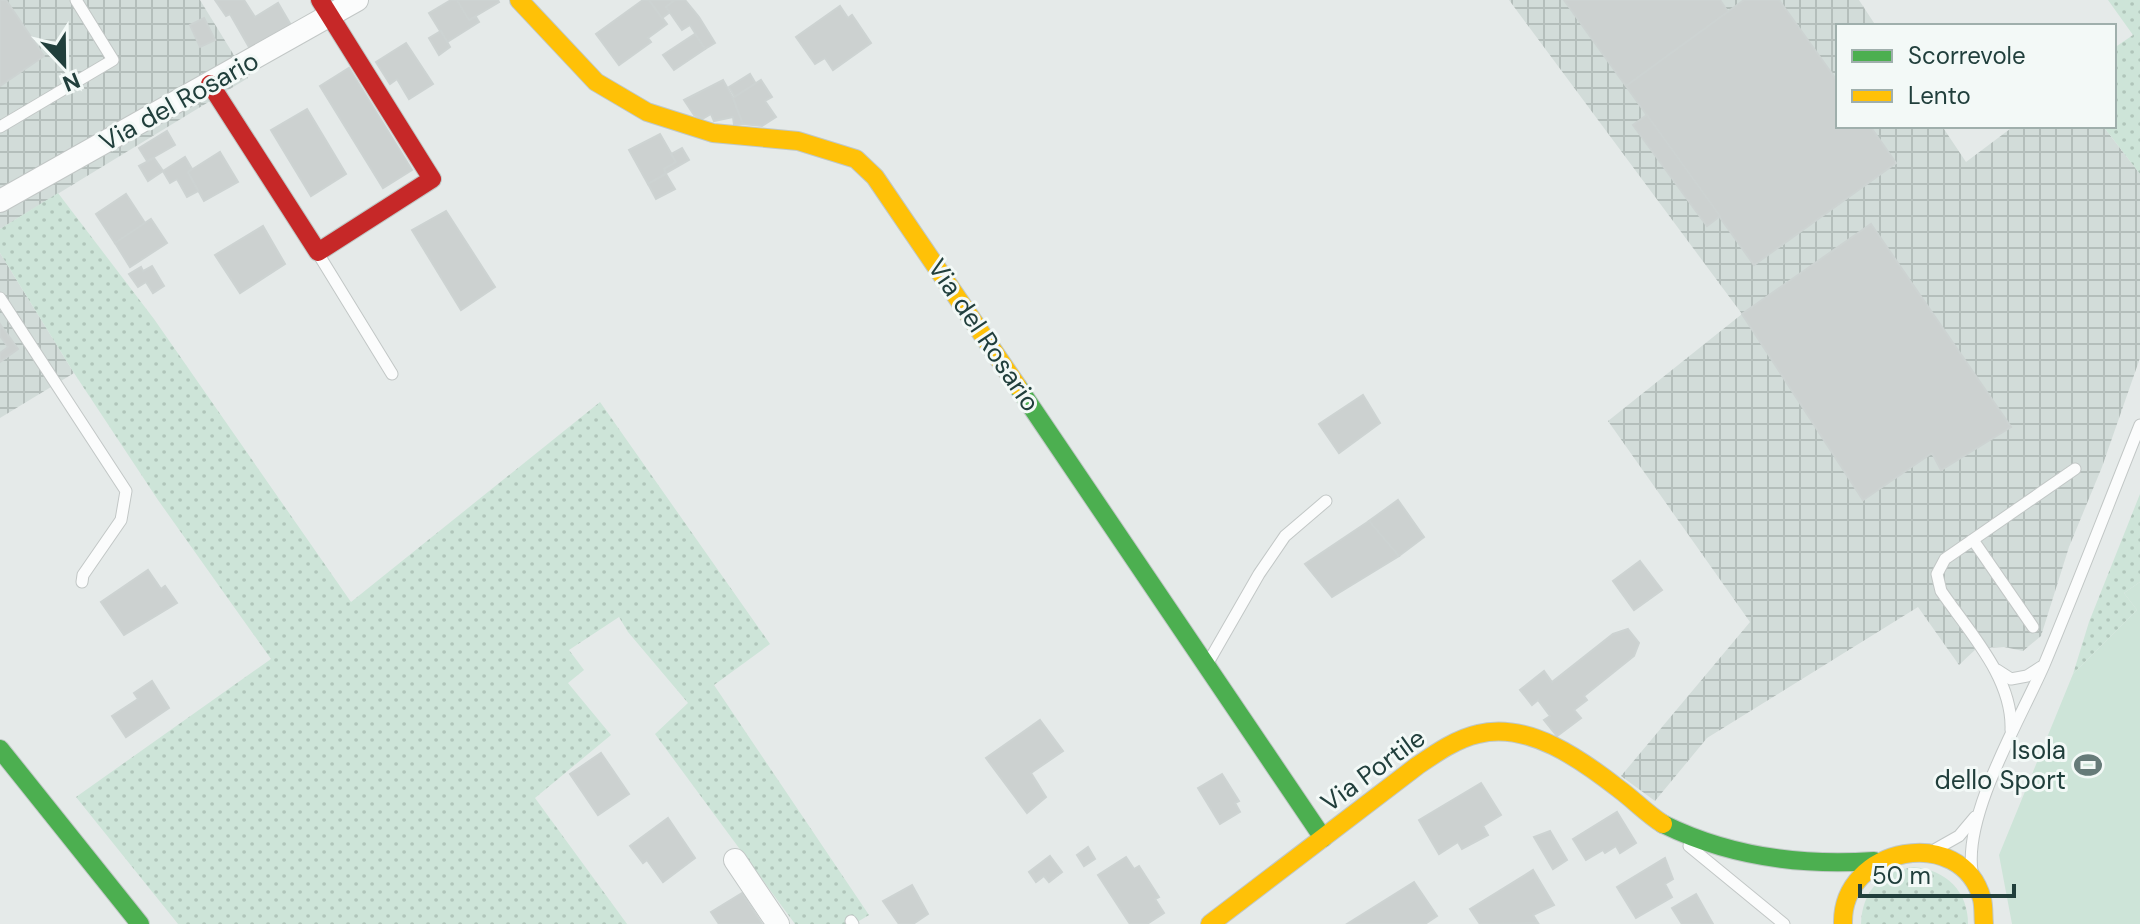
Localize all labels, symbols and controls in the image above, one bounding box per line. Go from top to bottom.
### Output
north arrow [24,24,104,104]
legend [1836,24,2116,128]
text: Scorrevole [1908,40,2026,71]
street label: Via del Rosario [93,43,265,159]
text: N [58,66,84,99]
text: Lento [1908,80,1971,111]
street label: Via del Rosario [920,252,1048,418]
street label: Via Portile [1314,721,1432,819]
place label: Isola dello Sport [1934,733,2066,797]
sports icon: Isola dello Sport [2073,750,2103,780]
scale bar [1860,848,2014,898]
text: 50 m [1872,860,1931,891]

